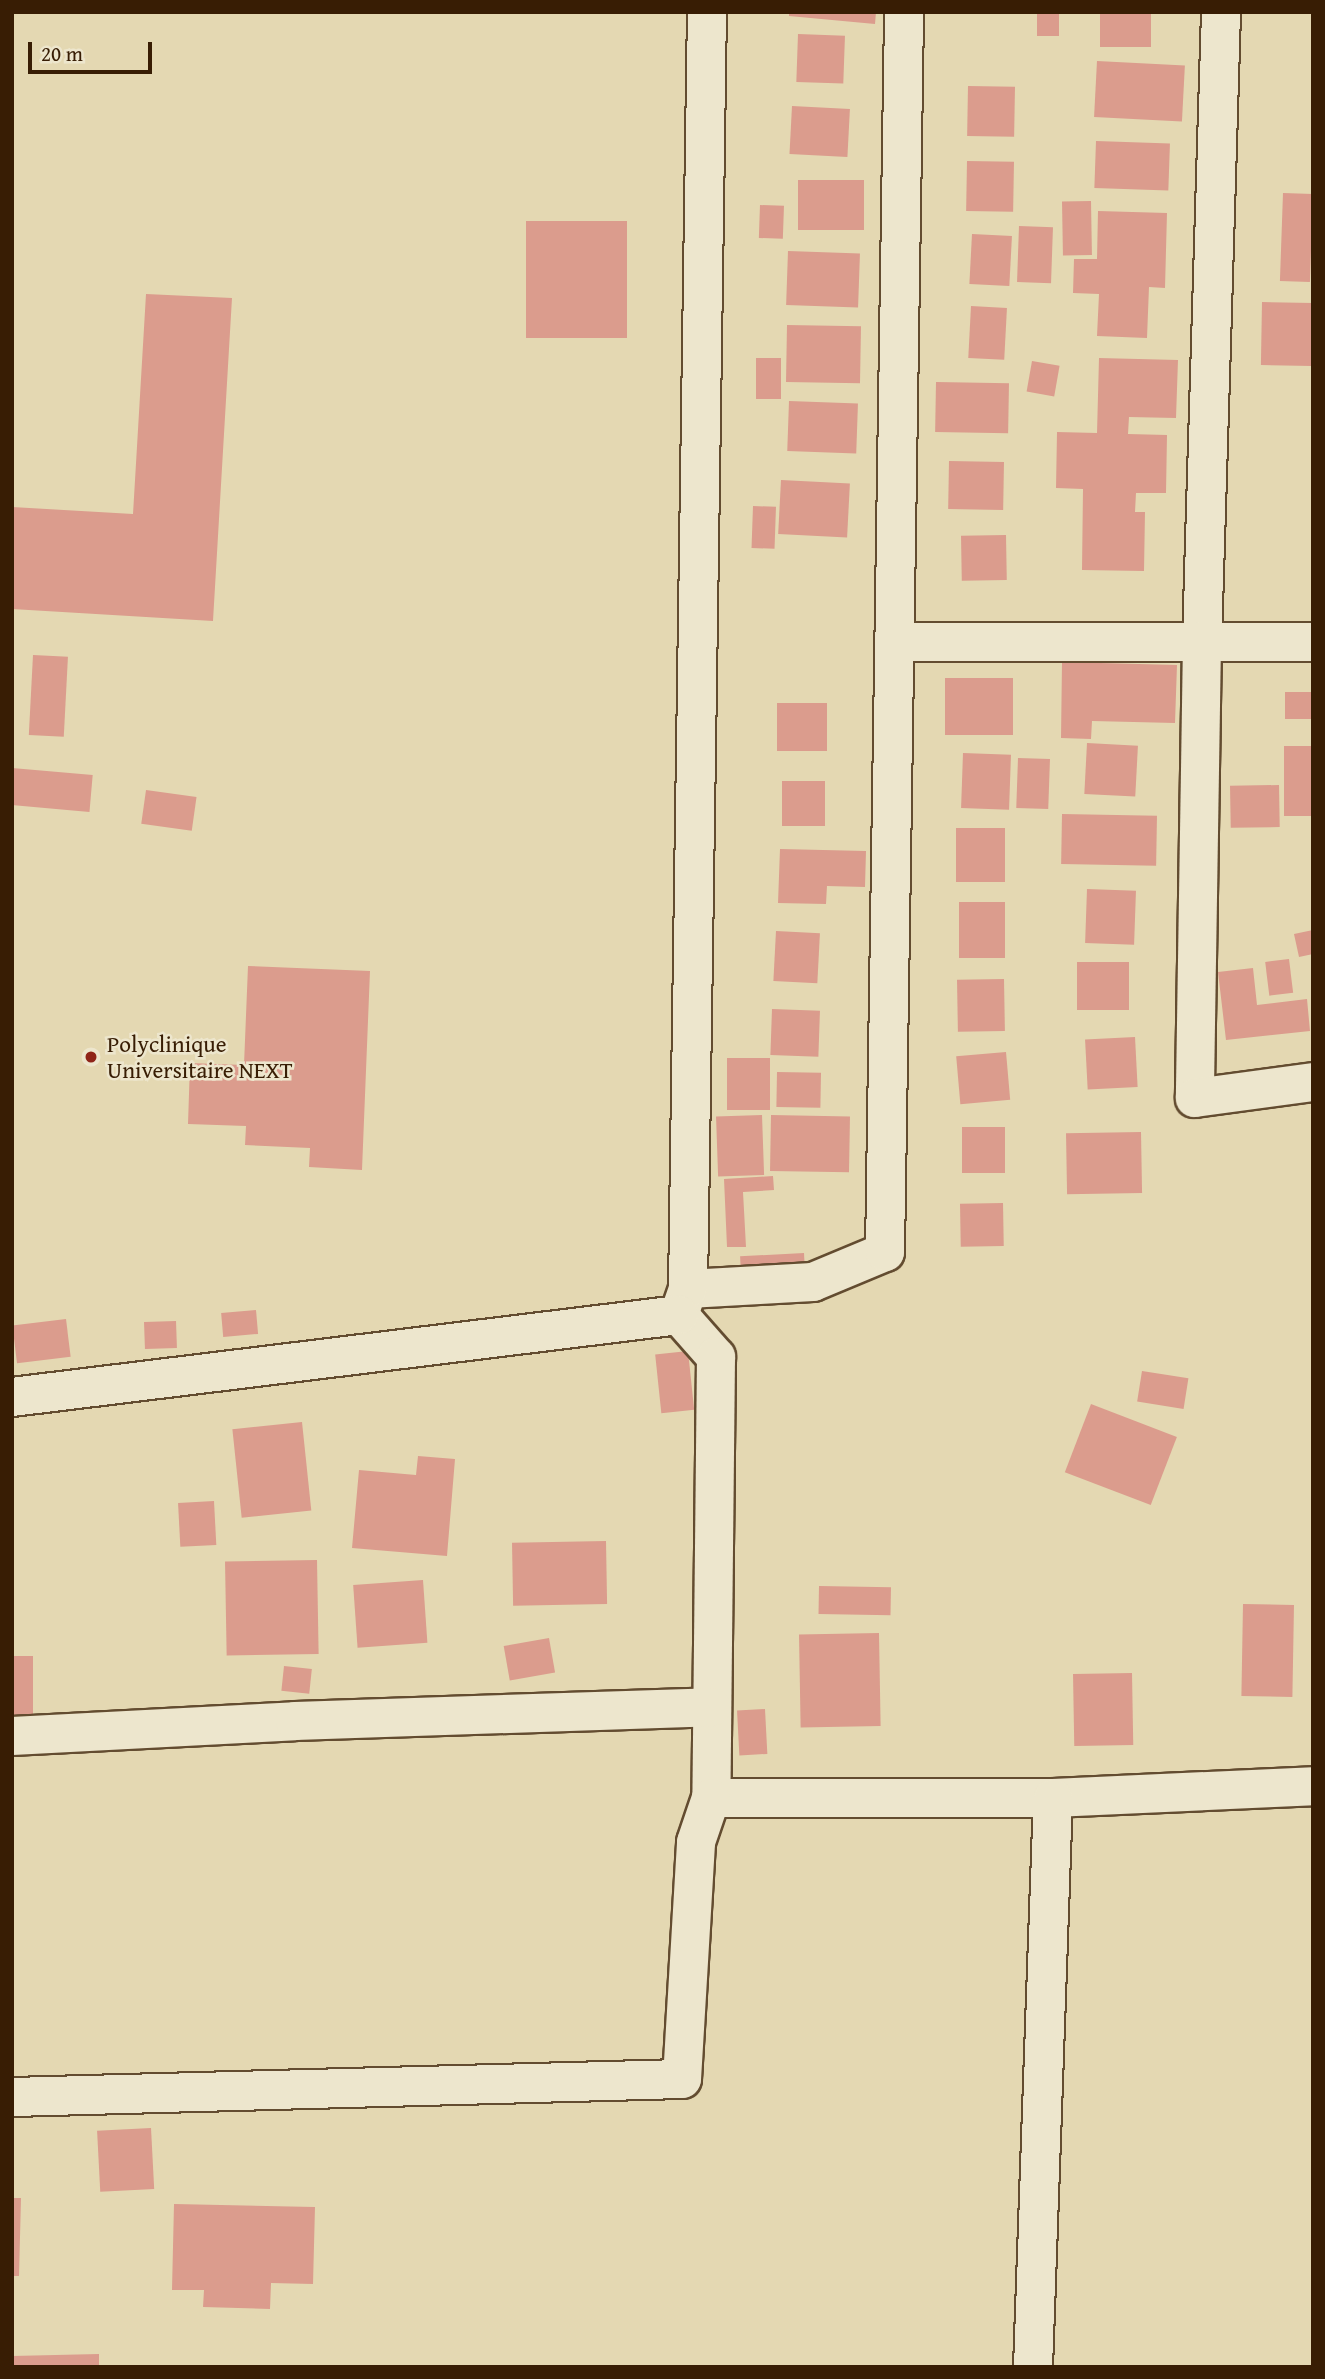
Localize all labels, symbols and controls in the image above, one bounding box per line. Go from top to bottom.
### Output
scale bar [32,28,156,72]
text: 20 m [41,38,83,69]
place label: Polyclinique Universitaire NEXT [107,1030,293,1084]
marker: Polyclinique Universitaire NEXT [81,1047,101,1067]

